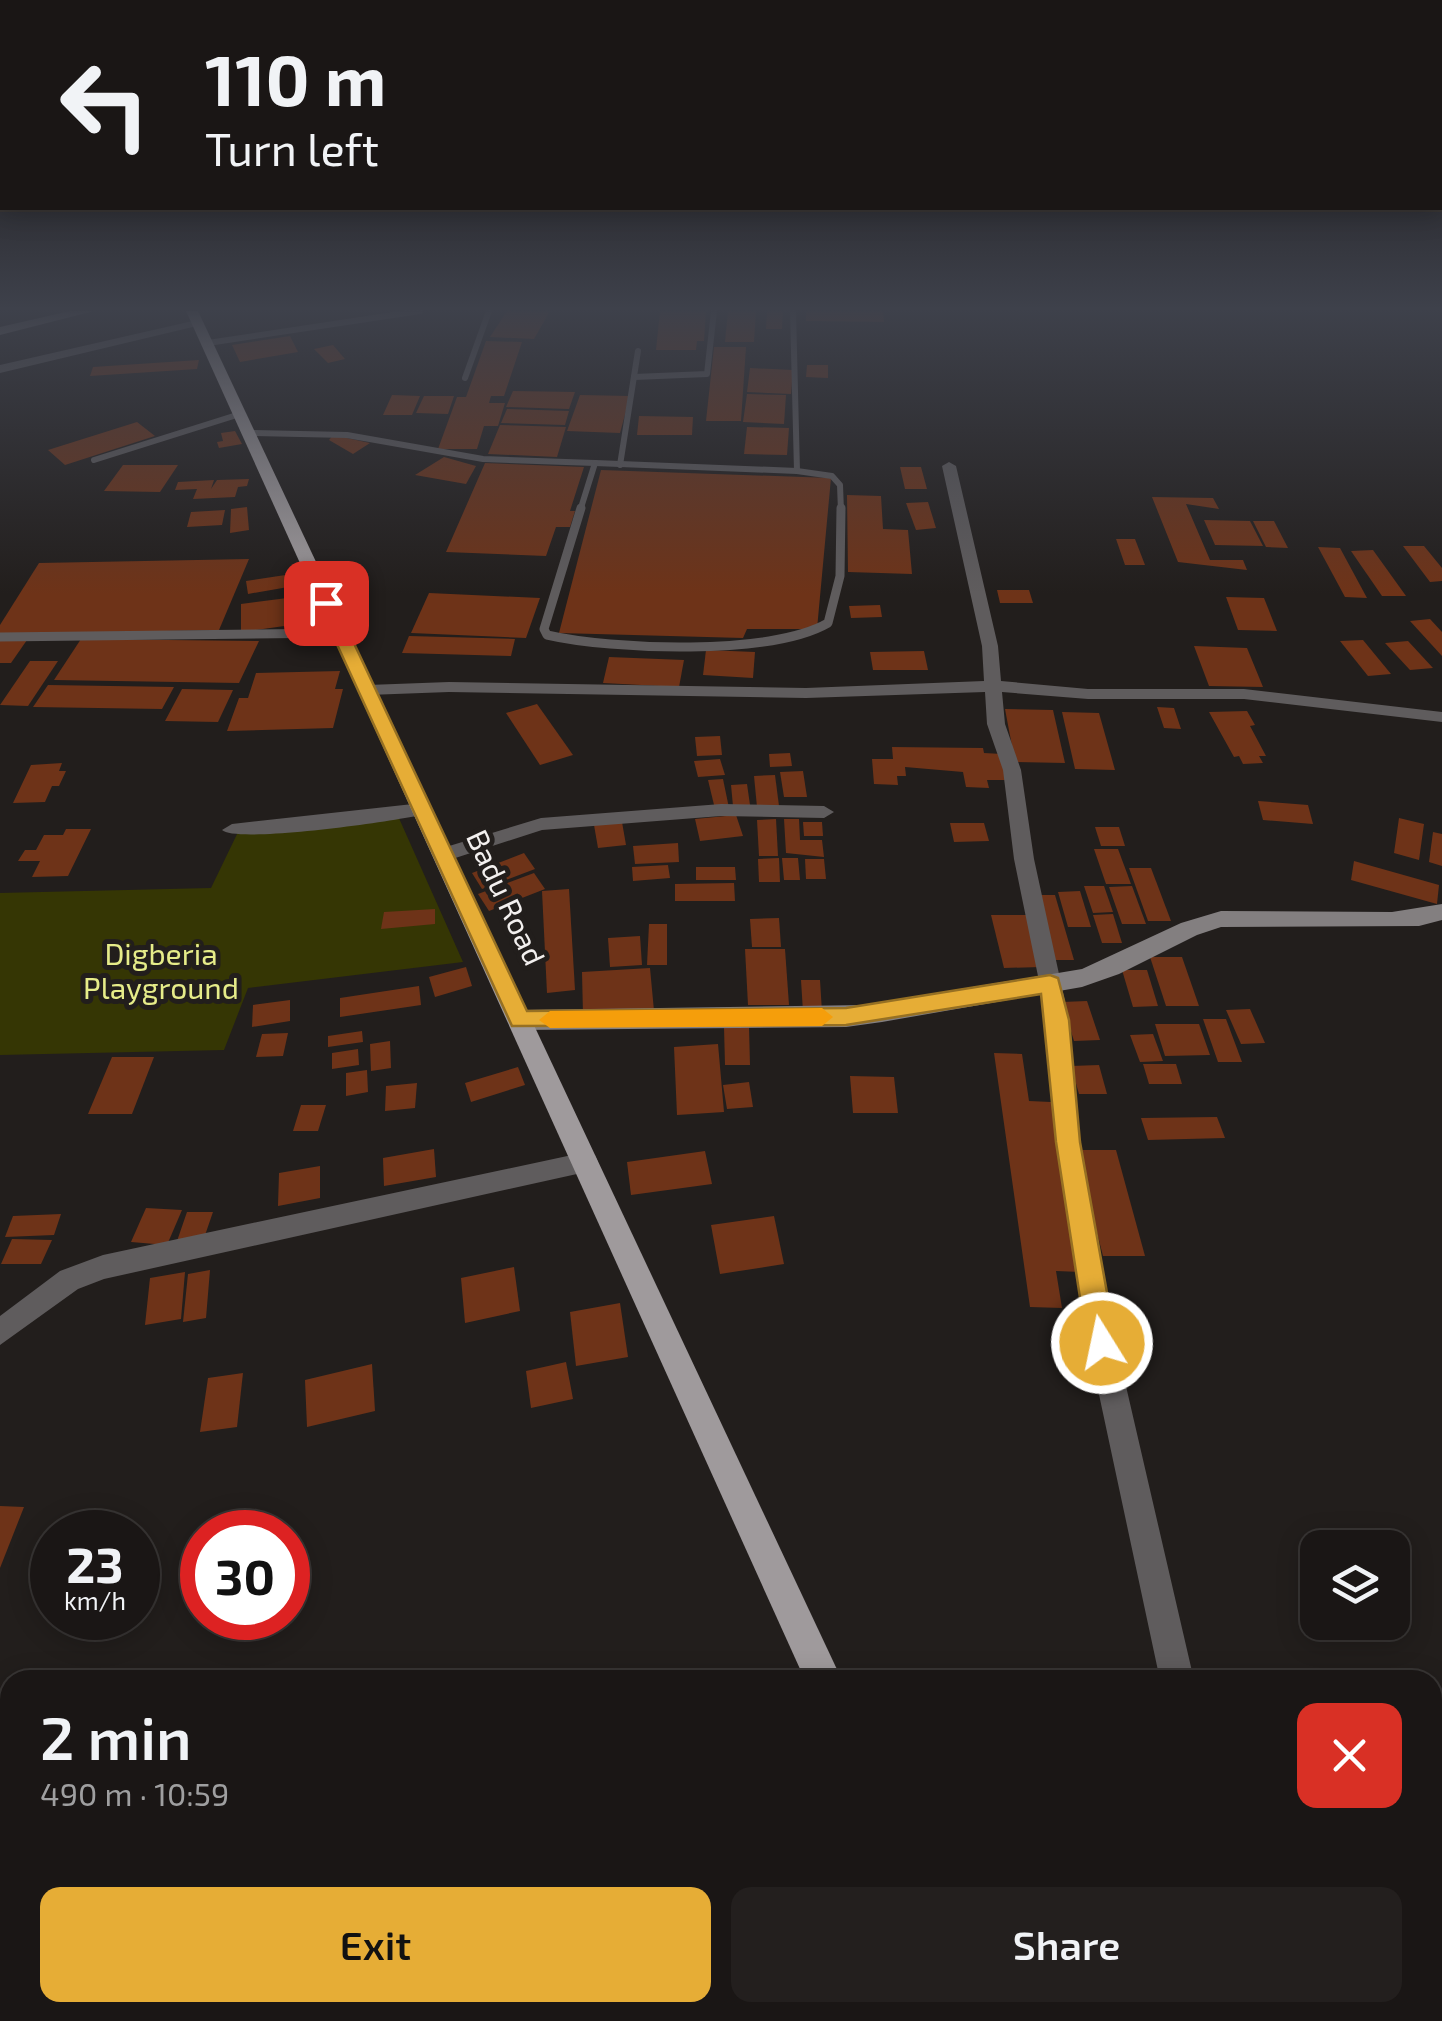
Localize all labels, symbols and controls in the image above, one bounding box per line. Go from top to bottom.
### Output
text: 110 m [205,36,386,120]
icon: left [40,40,170,170]
text: Turn left [205,121,379,175]
pin [284,561,369,646]
icon: arrive [299,576,354,631]
street label: Badu Road [460,824,554,970]
park label: Digberia Playground [83,935,239,1005]
position arrow [1050,1291,1154,1395]
speed limit sign: 30 [180,1510,310,1640]
map controls [1300,1530,1410,1640]
button: layers [1300,1530,1410,1640]
text: 23 [66,1533,124,1593]
text: km/h [64,1585,126,1615]
text: 2 min [40,1700,192,1772]
button: close [1297,1703,1402,1808]
text: 490 m · 10:59 [40,1774,229,1812]
button: Exit [40,1887,711,2002]
button: Share [731,1887,1402,2002]

